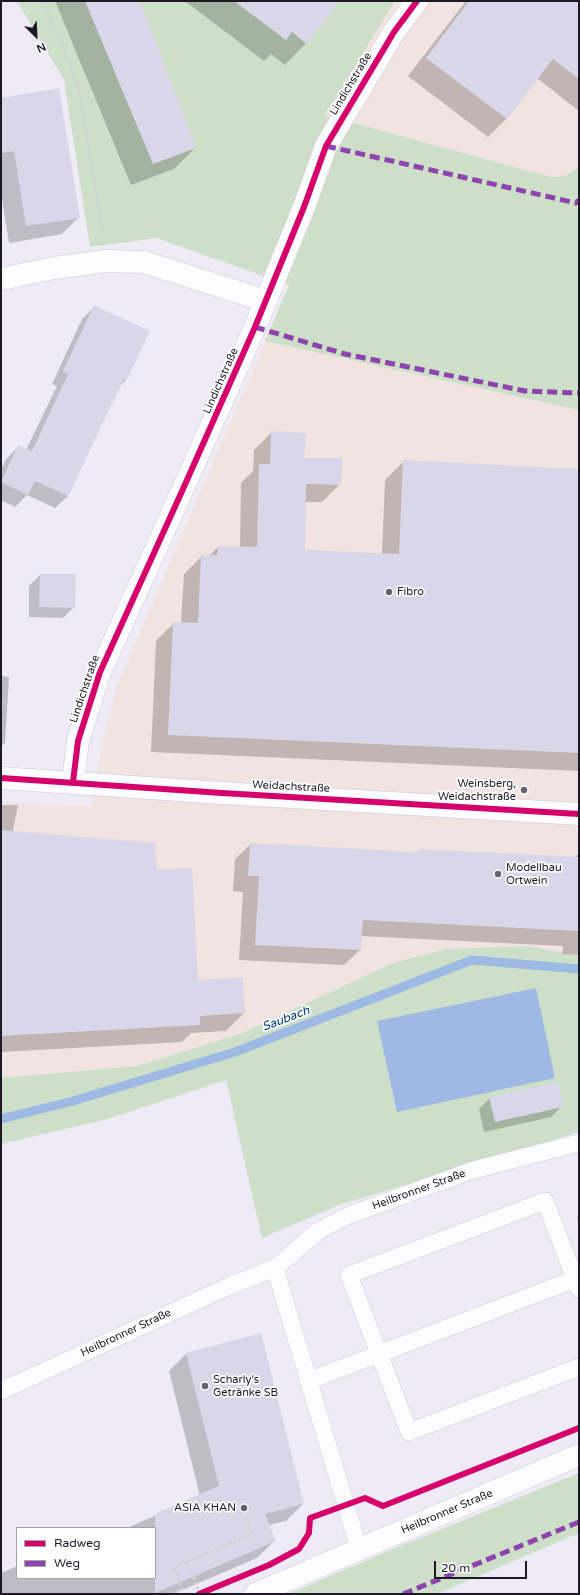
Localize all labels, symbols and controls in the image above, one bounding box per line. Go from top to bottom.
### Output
north arrow [16,16,56,56]
text: N [34,40,48,55]
street label: Lindichstraße [327,50,375,118]
street label: Lindichstraße [201,346,241,416]
place label: Fibro [397,585,424,599]
marker: Fibro [384,587,394,597]
street label: Lindichstraße [67,653,103,725]
place label: Weinsberg, Weidachstraße [438,777,516,803]
street label: Weidachstraße [252,778,330,796]
marker: Weinsberg, Weidachstraße [519,785,529,795]
place label: Modellbau Ortwein [506,861,562,887]
marker: Modellbau Ortwein [493,869,503,879]
water label: Saubach [260,1003,312,1035]
street label: Heilbronner Straße [371,1167,467,1213]
street label: Heilbronner Straße [79,1306,173,1360]
place label: Scharly's Getränke SB [213,1373,278,1399]
marker: Scharly's Getränke SB [200,1381,210,1391]
street label: Heilbronner Straße [399,1487,495,1537]
place label: ASIA KHAN [174,1501,236,1515]
marker: ASIA KHAN [239,1503,249,1513]
legend [16,1527,156,1579]
text: Radweg [54,1536,101,1550]
scale bar [436,1553,529,1579]
text: Weg [54,1556,80,1570]
text: 20 m [441,1561,470,1575]

